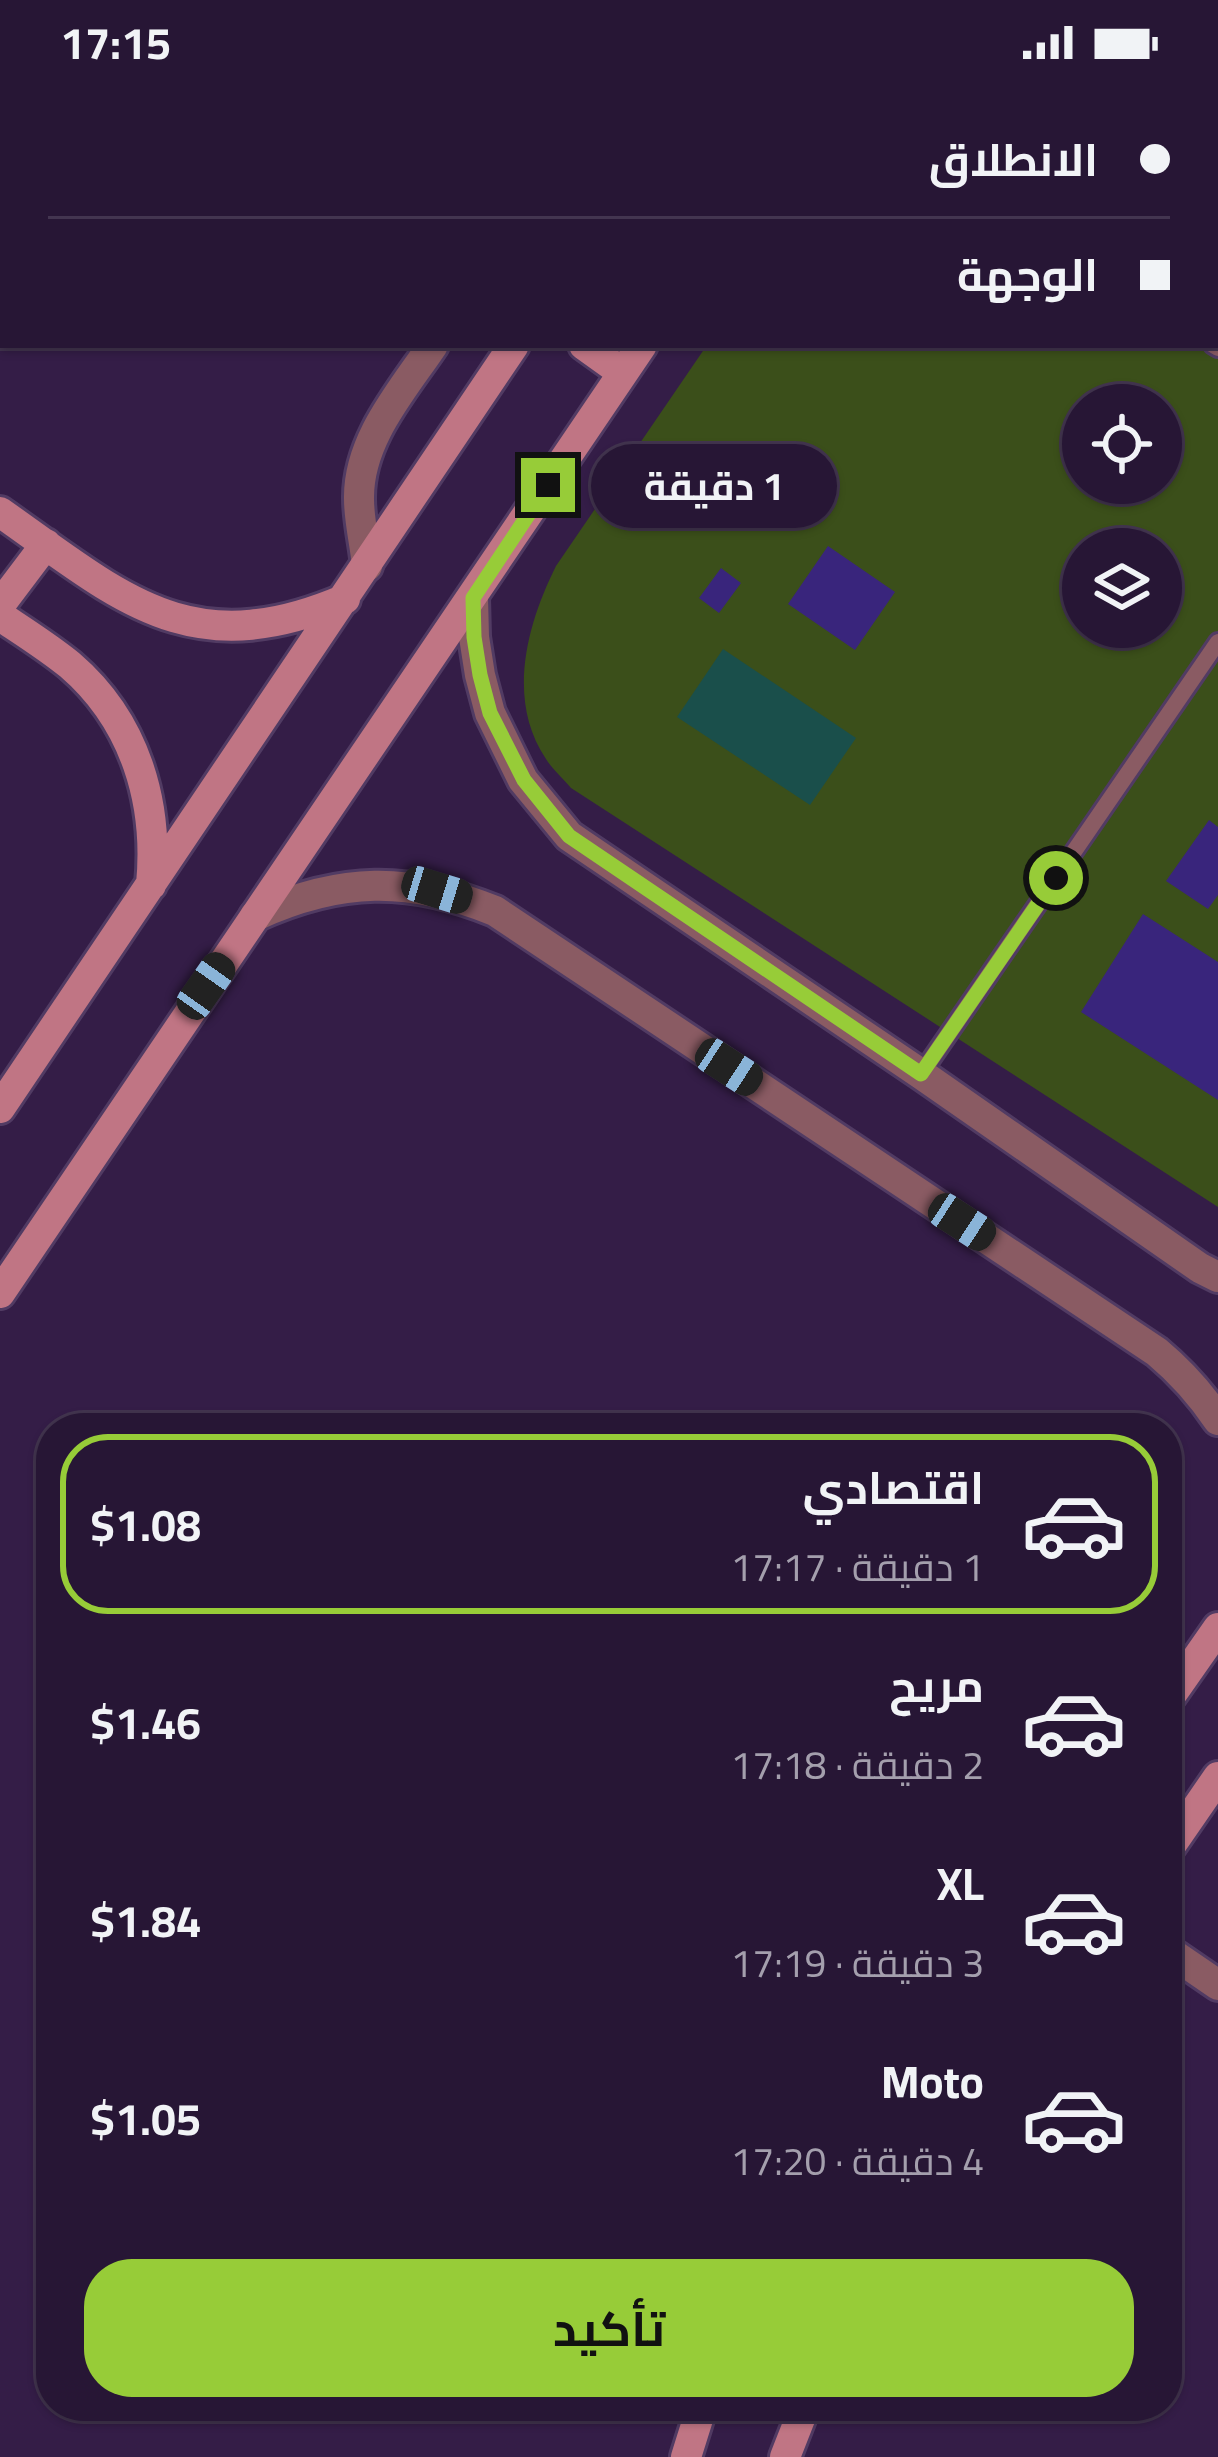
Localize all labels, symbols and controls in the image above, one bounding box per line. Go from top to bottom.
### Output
text: 17:15 [60,0,171,85]
text: الانطلاق [929,117,1098,202]
text: الوجهة [957,232,1098,317]
map controls [1062,384,1182,648]
button: locate [1062,384,1182,504]
callout: 1 دقيقة [590,443,836,527]
text: 1 دقيقة [644,449,784,522]
route end [521,458,575,512]
button: layers [1062,528,1182,648]
route start [1029,851,1083,905]
car [397,862,477,918]
car [171,946,241,1026]
car [689,1032,769,1102]
car [922,1187,1002,1257]
text: اقتصادي [803,1445,984,1530]
icon: car [1020,1470,1128,1578]
text: $1.08 [90,1482,201,1567]
text: 1 دقيقة · 17:17 [731,1530,984,1603]
text: مريح [889,1643,984,1728]
icon: car [1020,1668,1128,1776]
text: $1.46 [90,1680,201,1765]
text: 2 دقيقة · 17:18 [731,1728,984,1801]
text: XL [937,1841,984,1926]
icon: car [1020,1866,1128,1974]
text: $1.84 [90,1878,201,1963]
text: 3 دقيقة · 17:19 [731,1926,984,1999]
text: Moto [881,2039,984,2124]
icon: car [1020,2064,1128,2172]
text: $1.05 [90,2076,201,2161]
text: 4 دقيقة · 17:20 [731,2124,984,2197]
button: تأكيد [84,2259,1134,2397]

